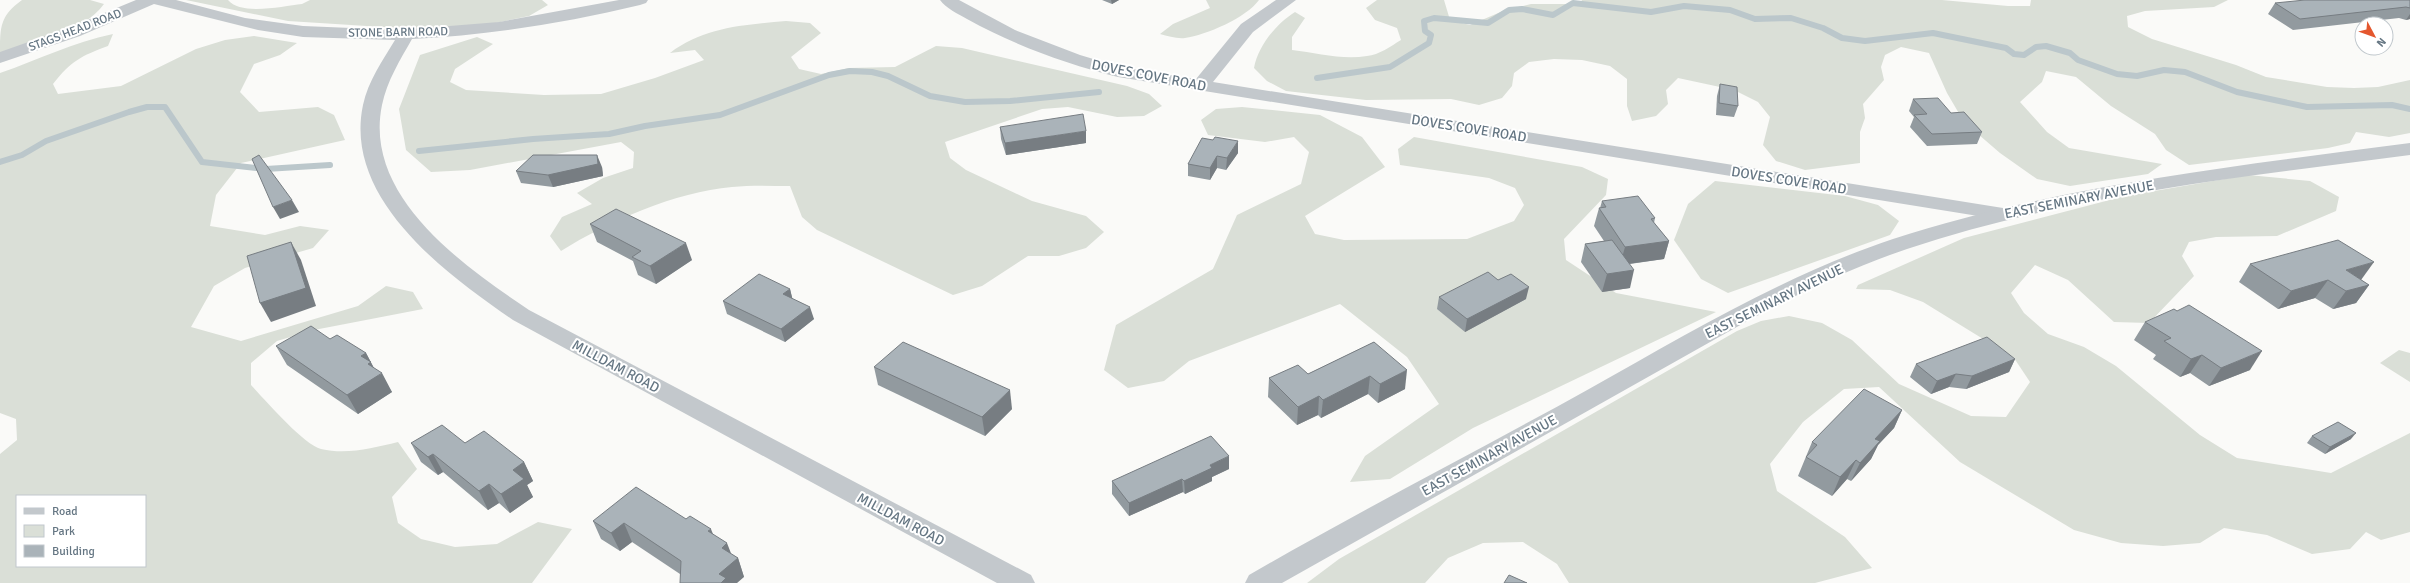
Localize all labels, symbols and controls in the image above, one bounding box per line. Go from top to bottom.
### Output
street label: STAGS HEAD ROAD [27,6,124,55]
north arrow [2354,16,2394,56]
street label: STONE BARN ROAD [348,24,448,41]
text: N [2374,35,2389,49]
street label: DOVES COVE ROAD [1090,56,1208,95]
street label: DOVES COVE ROAD [1410,111,1528,146]
street label: DOVES COVE ROAD [1730,163,1848,198]
street label: EAST SEMINARY AVENUE [2003,177,2155,222]
street label: EAST SEMINARY AVENUE [1702,260,1846,342]
street label: MILLDAM ROAD [569,336,662,397]
street label: EAST SEMINARY AVENUE [1419,411,1560,500]
street label: MILLDAM ROAD [854,489,947,550]
legend [16,495,146,567]
text: Road [52,504,78,519]
text: Park [52,524,75,539]
text: Building [52,544,95,559]

